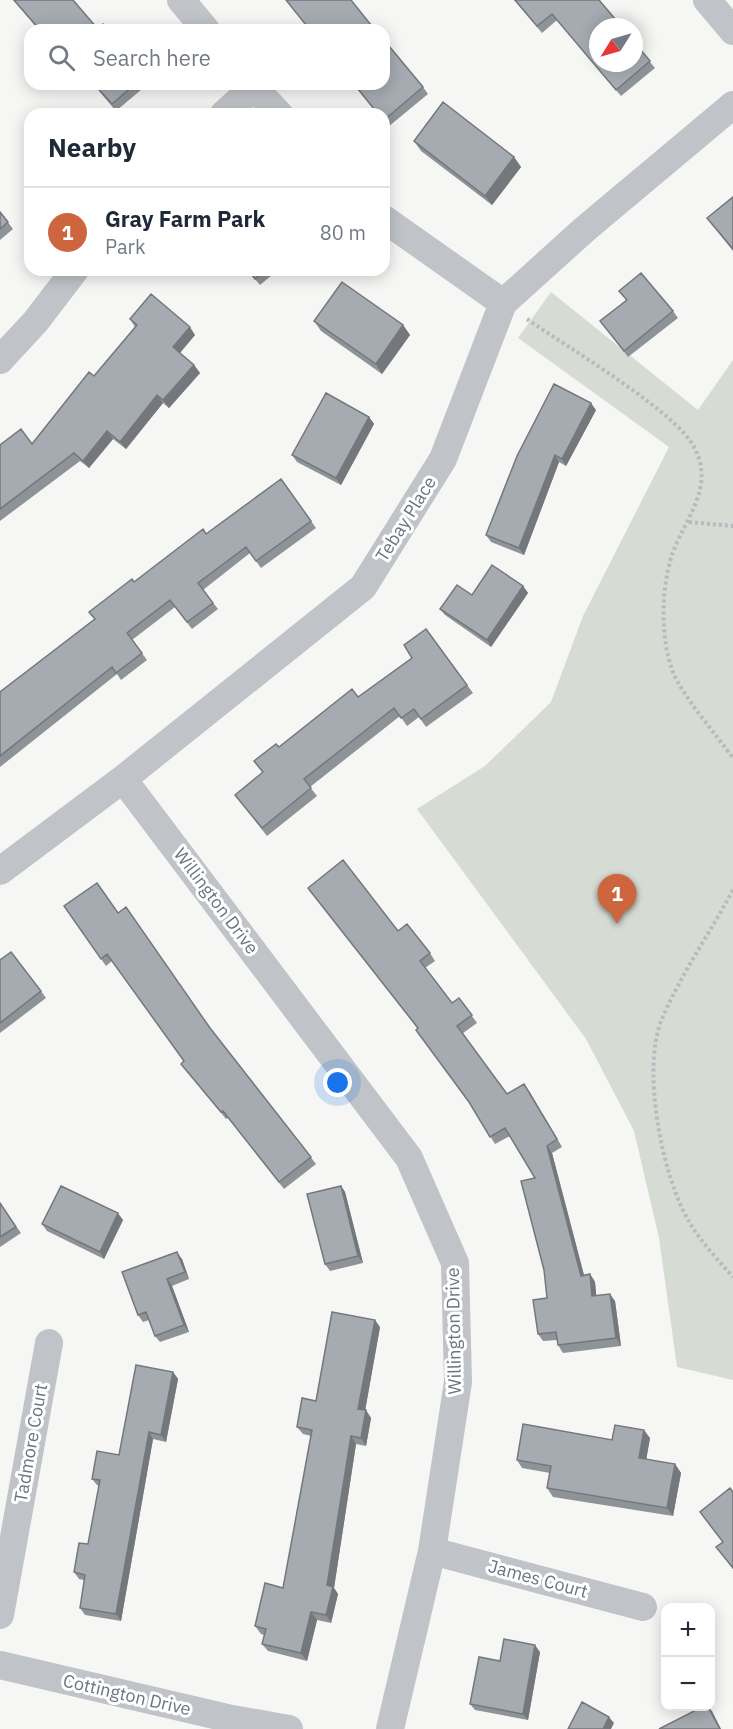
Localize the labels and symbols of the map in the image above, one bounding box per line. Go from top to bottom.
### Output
north arrow [589,18,643,72]
street label: Tebay Place [370,472,441,566]
street label: Willington Drive [169,843,264,958]
pin: 1 [598,874,636,924]
your location [323,1068,352,1097]
street label: Willington Drive [441,1267,466,1395]
street label: Tadmore Court [9,1382,52,1504]
street label: James Court [486,1554,590,1603]
street label: Cottington Drive [61,1669,193,1720]

